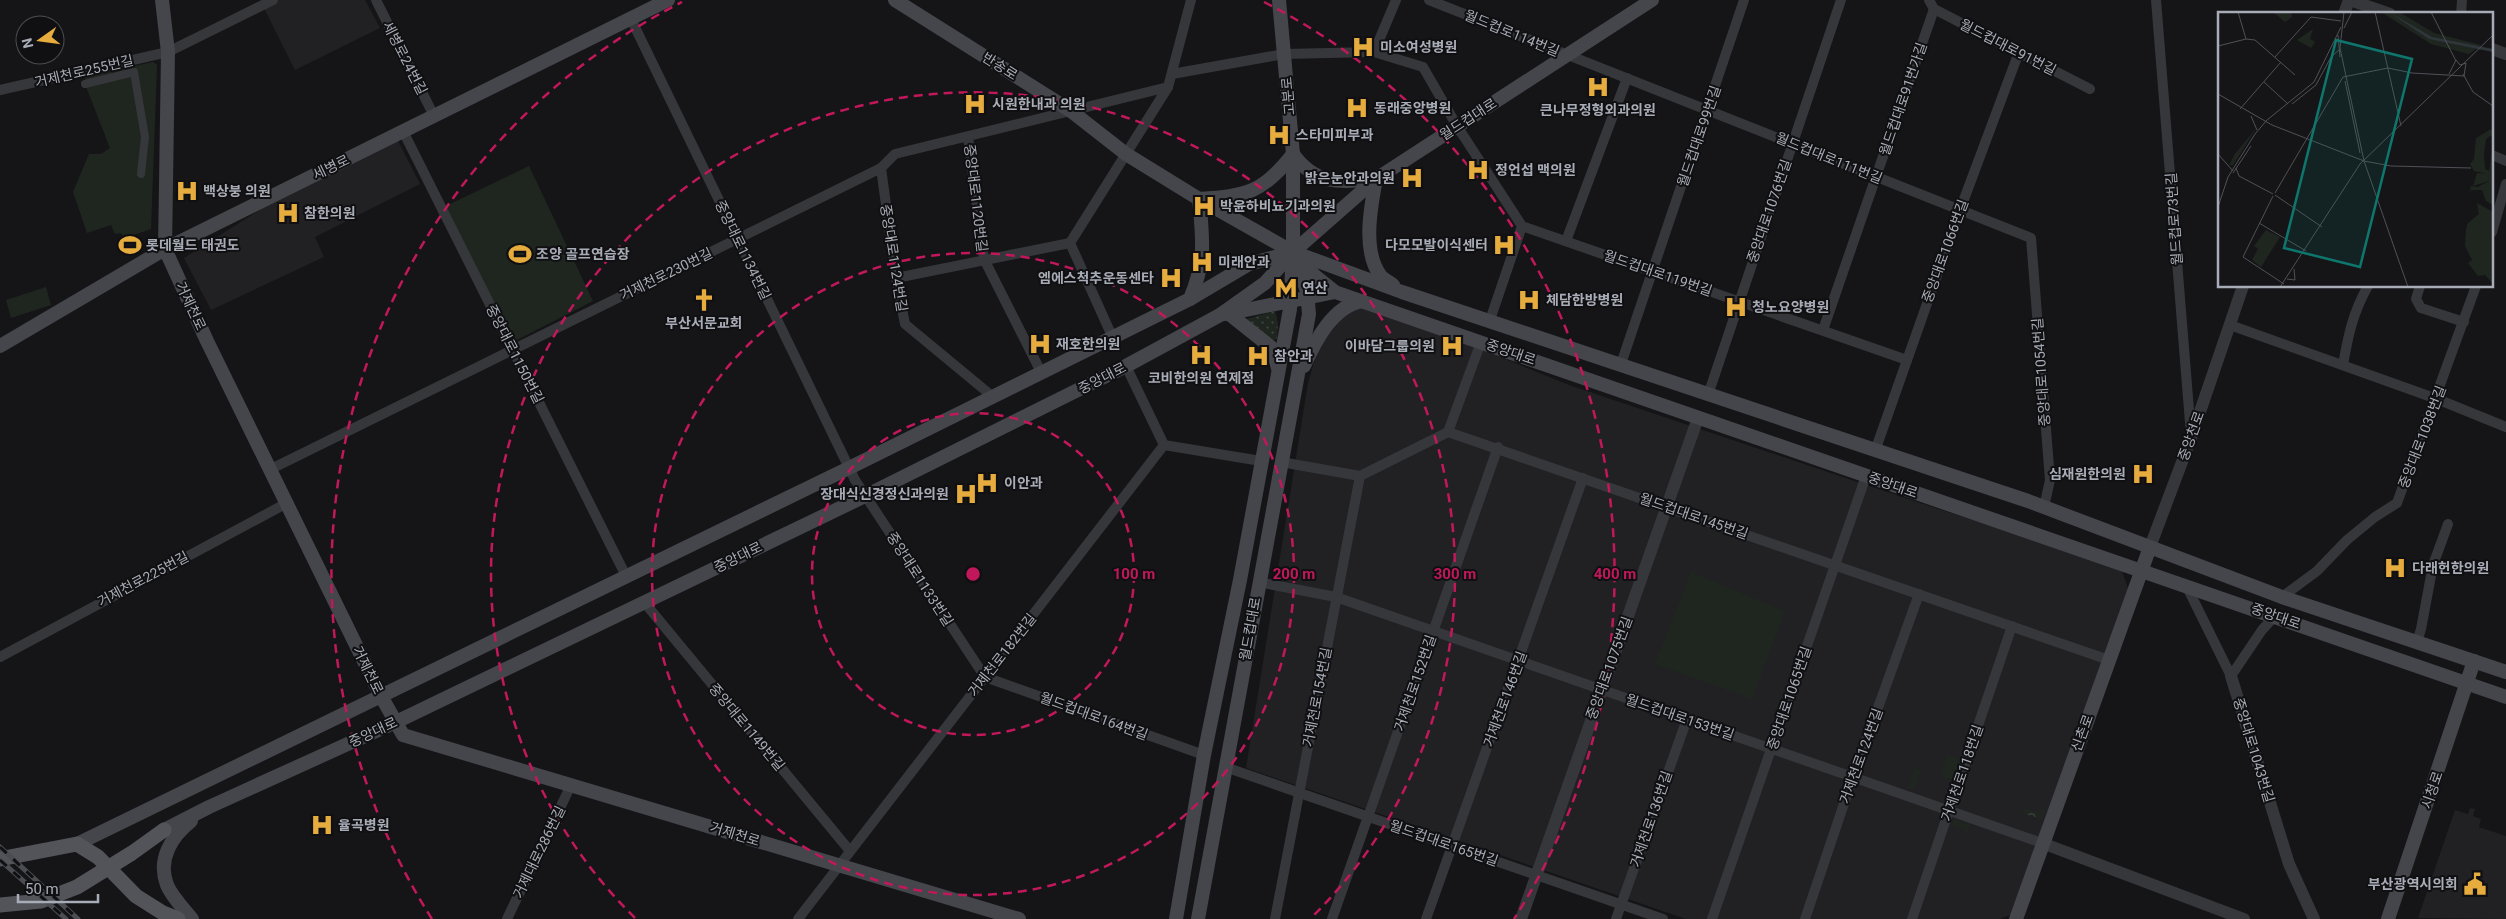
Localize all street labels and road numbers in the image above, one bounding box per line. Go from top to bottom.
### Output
street label: 월드컵로114번길 [1462,7,1562,59]
street label: 월드컵대로91번길 [1957,16,2059,78]
street label: 세병로24번길 [380,19,430,97]
street label: 월드컵대로91번가길 [1876,40,1930,158]
street label: 반송로 [979,49,1021,83]
street label: 거제천로255번길 [33,52,135,90]
street label: 고분로 [1278,76,1298,116]
street label: 월드컵대로99번길 [1674,83,1724,189]
street label: 월드컵대로 [1437,95,1499,143]
street label: 월드컵대로111번길 [1773,129,1885,187]
street label: 중앙대로1120번길 [961,143,991,253]
street label: 세병로 [310,151,352,183]
street label: 중앙대로1076번길 [1744,157,1794,265]
street label: 월드컵로73번길 [2163,172,2185,266]
street label: 중앙대로1066번길 [1919,197,1971,305]
street label: 중앙대로1134번길 [712,198,774,302]
street label: 중앙대로1124번길 [878,203,910,313]
street label: 거제천로230번길 [617,245,715,303]
street label: 월드컵대로119번길 [1602,247,1714,299]
street label: 거제천로 [173,279,209,333]
street label: 중앙대로1150번길 [483,302,547,406]
street label: 중앙대로1054번길 [2029,317,2053,427]
street label: 중앙대로 [1484,336,1538,368]
street label: 중앙대로 [1075,359,1129,397]
street label: 중앙대로1038번길 [2395,383,2449,491]
street label: 중앙천로 [2175,409,2207,463]
street label: 중앙대로 [1866,469,1920,501]
street label: 월드컵대로145번길 [1638,490,1750,542]
street label: 중앙대로1133번길 [884,529,956,629]
street label: 중앙대로 [711,538,765,575]
street label: 거제천로225번길 [95,548,191,610]
street label: 월드컵대로 [1237,596,1263,662]
street label: 중앙대로 [2249,600,2303,632]
street label: 거제천로182번길 [965,610,1039,700]
street label: 중앙대로1075번길 [1583,614,1635,722]
street label: 거제천로152번길 [1391,633,1439,733]
street label: 거제천로 [350,643,387,697]
street label: 중앙대로1065번길 [1764,644,1814,752]
street label: 거제천로154번길 [1300,646,1334,748]
street label: 거제천로146번길 [1480,649,1530,749]
street label: 중앙대로1149번길 [706,680,788,774]
street label: 월드컵대로164번길 [1038,689,1150,743]
street label: 월드컵대로153번길 [1624,691,1736,743]
street label: 중앙대로1043번길 [2230,696,2278,804]
street label: 거제천로124번길 [1836,706,1886,806]
street label: 신촌로 [2068,712,2096,754]
street label: 중앙대로 [346,714,400,750]
street label: 거제천로118번길 [1938,723,1986,823]
street label: 거제천로136번길 [1627,769,1675,869]
street label: 시청로 [2418,769,2446,811]
street label: 거제대로286번길 [510,803,568,901]
street label: 월드컵대로165번길 [1388,817,1500,869]
street label: 거제천로 [708,819,762,849]

